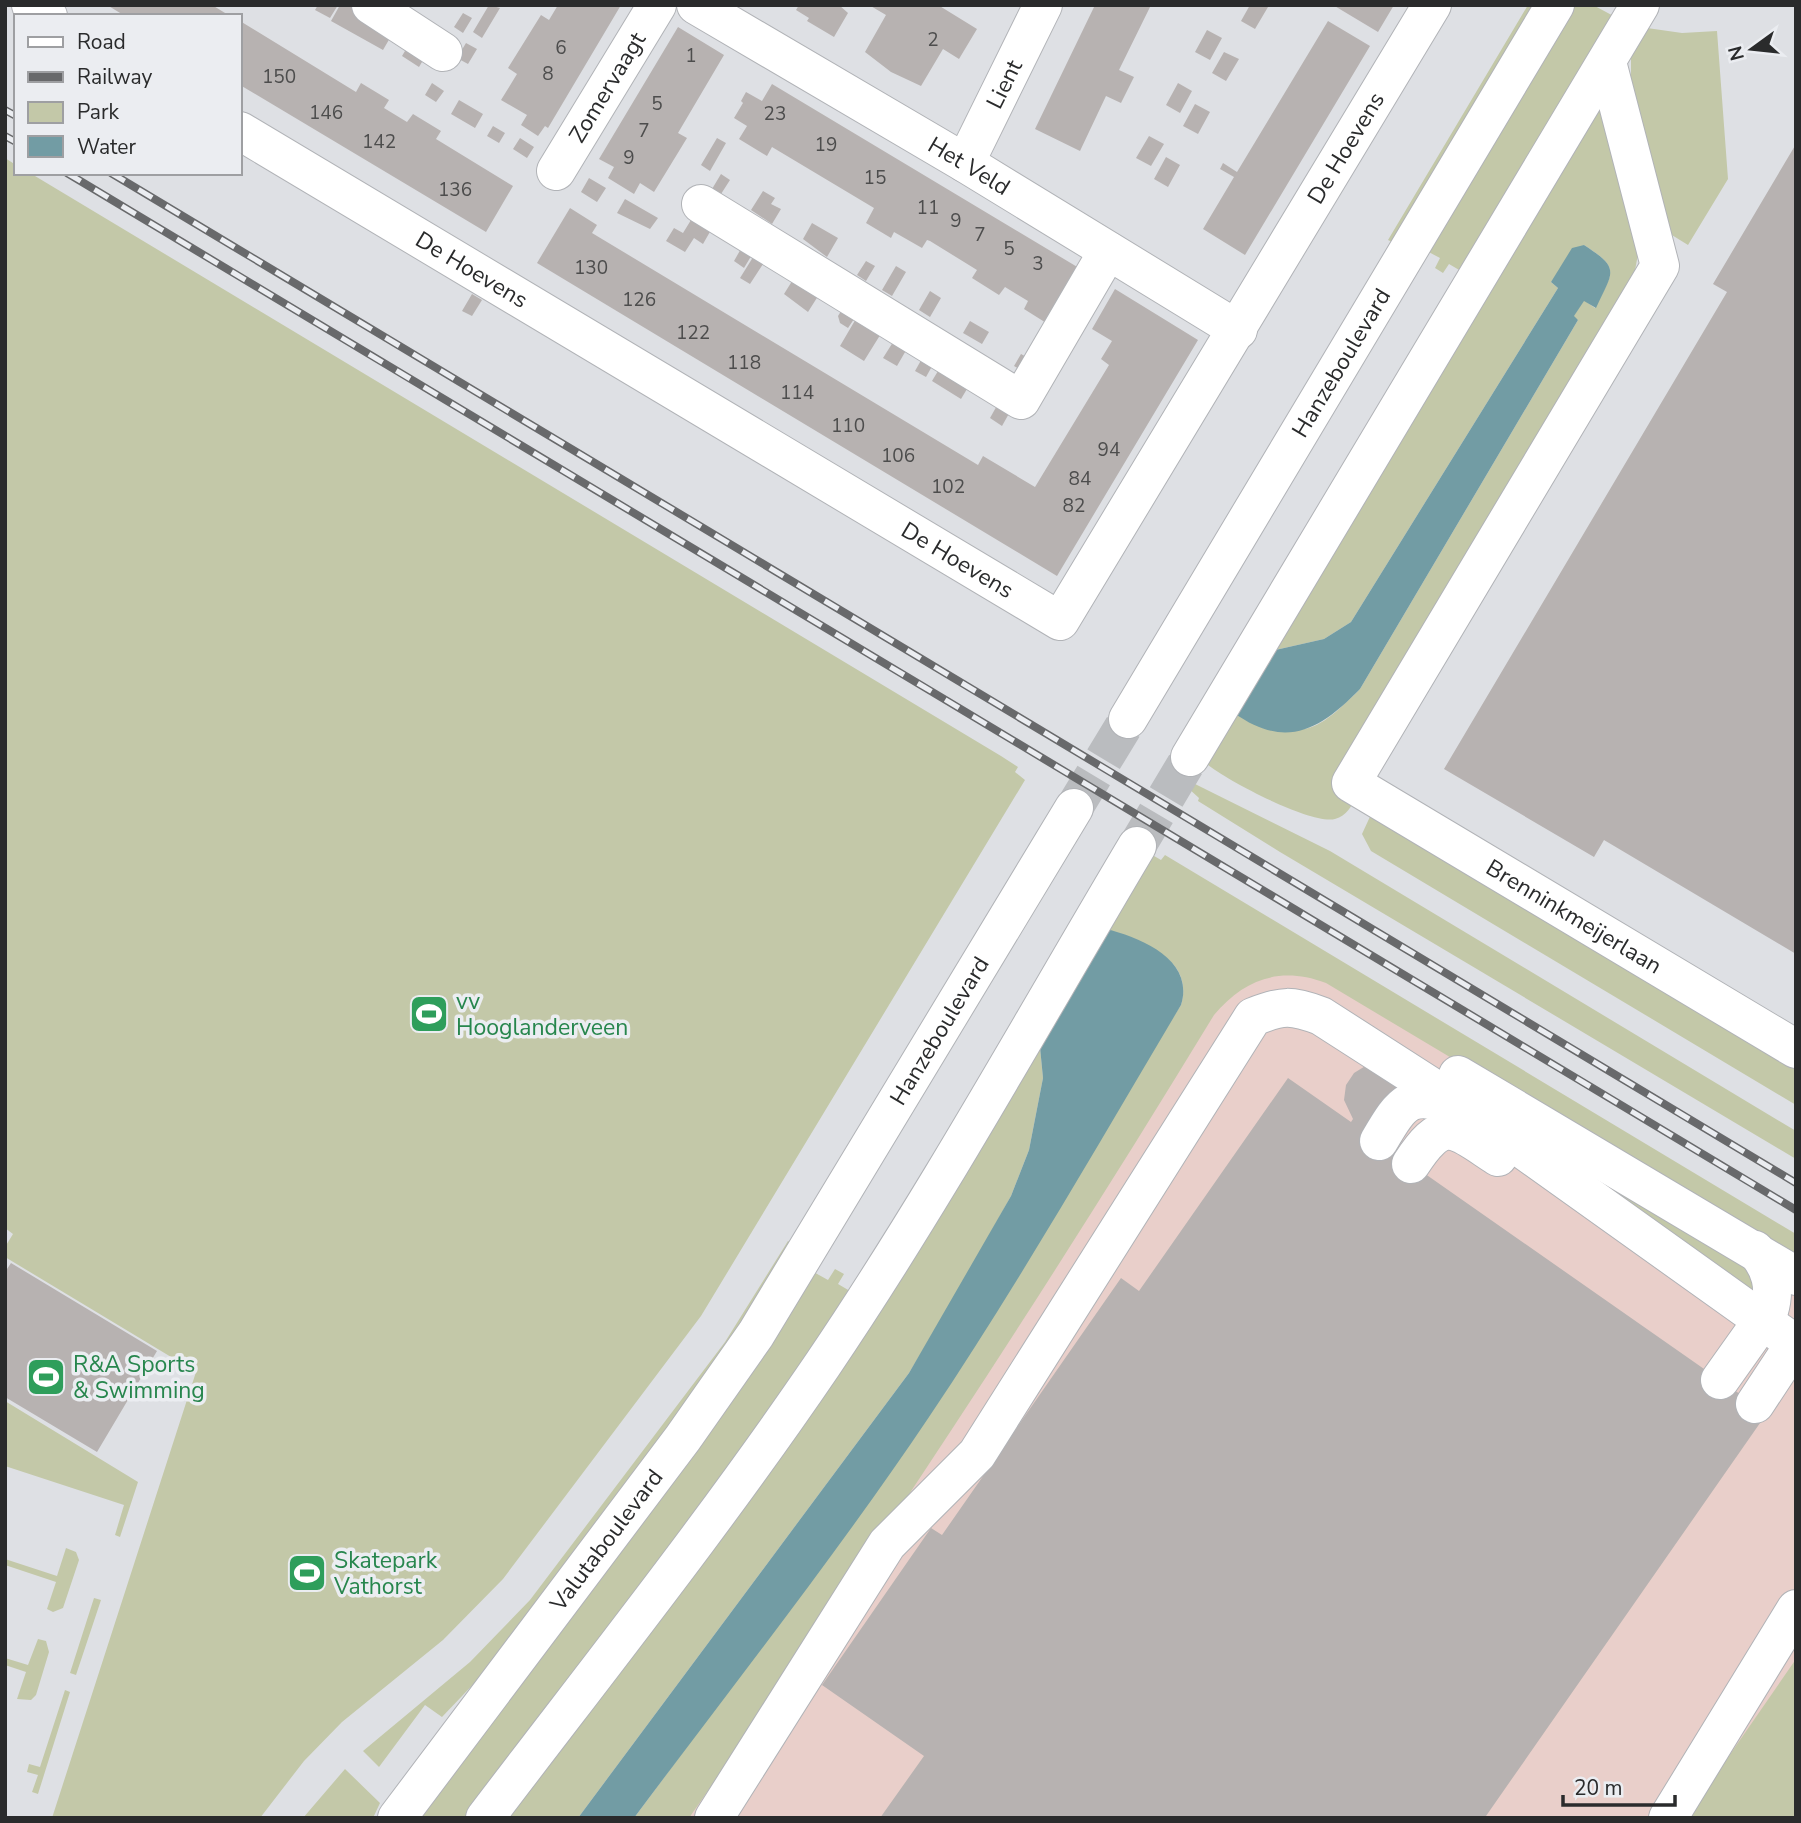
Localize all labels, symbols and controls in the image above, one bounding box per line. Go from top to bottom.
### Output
legend [14,14,242,175]
north arrow [1717,14,1787,84]
street label: Zomervaagt [562,26,653,149]
house number: 2 [927,27,939,53]
text: Road [77,28,126,56]
house number: 6 [555,35,567,61]
house number: 1 [685,43,697,69]
text: N [1722,43,1751,63]
street label: Lient [979,54,1030,114]
house number: 8 [542,61,554,87]
text: Railway [77,63,152,91]
house number: 150 [262,64,296,90]
street label: De Hoevens [1300,86,1392,210]
house number: 5 [651,91,663,117]
text: Park [77,98,119,126]
house number: 146 [309,100,343,126]
house number: 23 [764,101,786,127]
house number: 7 [638,118,650,144]
house number: 142 [362,129,396,155]
street label: Het Veld [922,130,1016,203]
house number: 19 [815,132,837,158]
text: Water [77,133,136,161]
house number: 9 [623,145,635,171]
house number: 15 [864,165,886,191]
house number: 136 [438,177,472,203]
house number: 11 [917,195,939,221]
house number: 9 [950,208,962,234]
house number: 7 [974,222,986,248]
street label: De Hoevens [410,224,533,315]
house number: 5 [1003,236,1015,262]
house number: 3 [1032,251,1044,277]
house number: 130 [574,255,608,281]
street label: Hanzeboulevard [1285,283,1398,443]
house number: 126 [622,287,656,313]
house number: 122 [676,320,710,346]
house number: 118 [727,350,761,376]
house number: 114 [780,380,814,406]
house number: 110 [831,413,865,439]
house number: 94 [1098,437,1120,463]
house number: 106 [881,443,915,469]
house number: 84 [1069,466,1091,492]
house number: 102 [931,474,965,500]
house number: 82 [1063,493,1085,519]
street label: De Hoevens [895,515,1019,606]
street label: Brenninkmeijerlaan [1480,852,1667,981]
street label: Hanzeboulevard [883,951,997,1111]
place label: vv Hooglanderveen [456,986,628,1043]
sports icon: vv Hooglanderveen [408,993,450,1035]
place label: R&A Sports & Swimming [73,1349,205,1406]
sports icon: R&A Sports & Swimming [25,1356,67,1398]
street label: Valutaboulevard [543,1463,670,1618]
place label: Skatepark Vathorst [333,1545,438,1602]
sports icon: Skatepark Vathorst [286,1552,328,1594]
scale bar [1563,1764,1675,1808]
text: 20 m [1574,1774,1623,1802]

